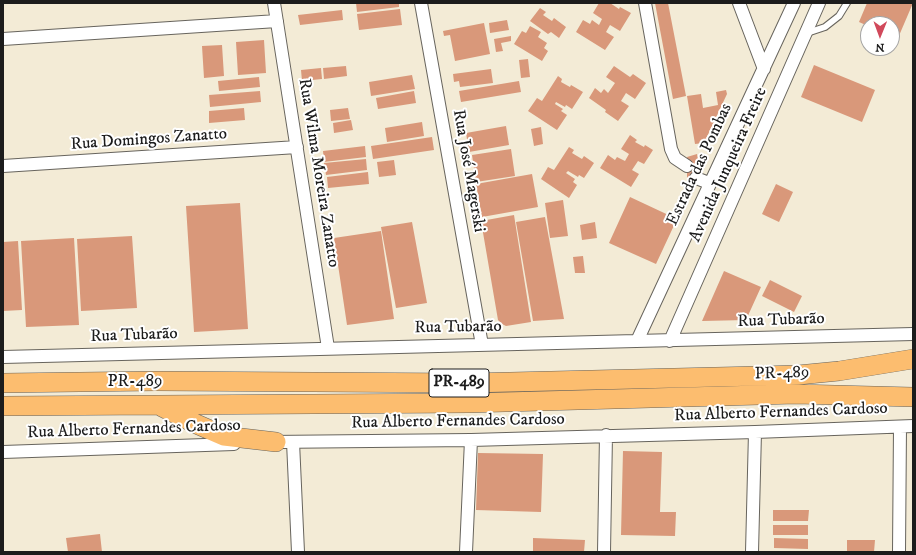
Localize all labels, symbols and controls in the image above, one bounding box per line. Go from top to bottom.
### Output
north arrow [860,16,900,56]
text: N [875,40,884,54]
street label: Rua Wilma Moreira Zanatto [293,77,343,269]
street label: Avenida Junqueira Freire [686,85,772,245]
street label: Estrada das Pombas [663,101,737,229]
street label: Rua José Magerski [447,108,489,234]
street label: Rua Domingos Zanatto [70,124,228,156]
street label: Rua Tubarão [737,309,825,333]
street label: Rua Tubarão [414,317,502,339]
street label: Rua Tubarão [90,324,178,348]
street label: PR-489 [754,363,810,385]
road number: PR-489 [429,369,489,397]
street label: PR-489 [108,372,162,392]
street label: Rua Alberto Fernandes Cardoso [674,399,888,427]
street label: Rua Alberto Fernandes Cardoso [351,410,565,434]
street label: Rua Alberto Fernandes Cardoso [27,416,241,444]

